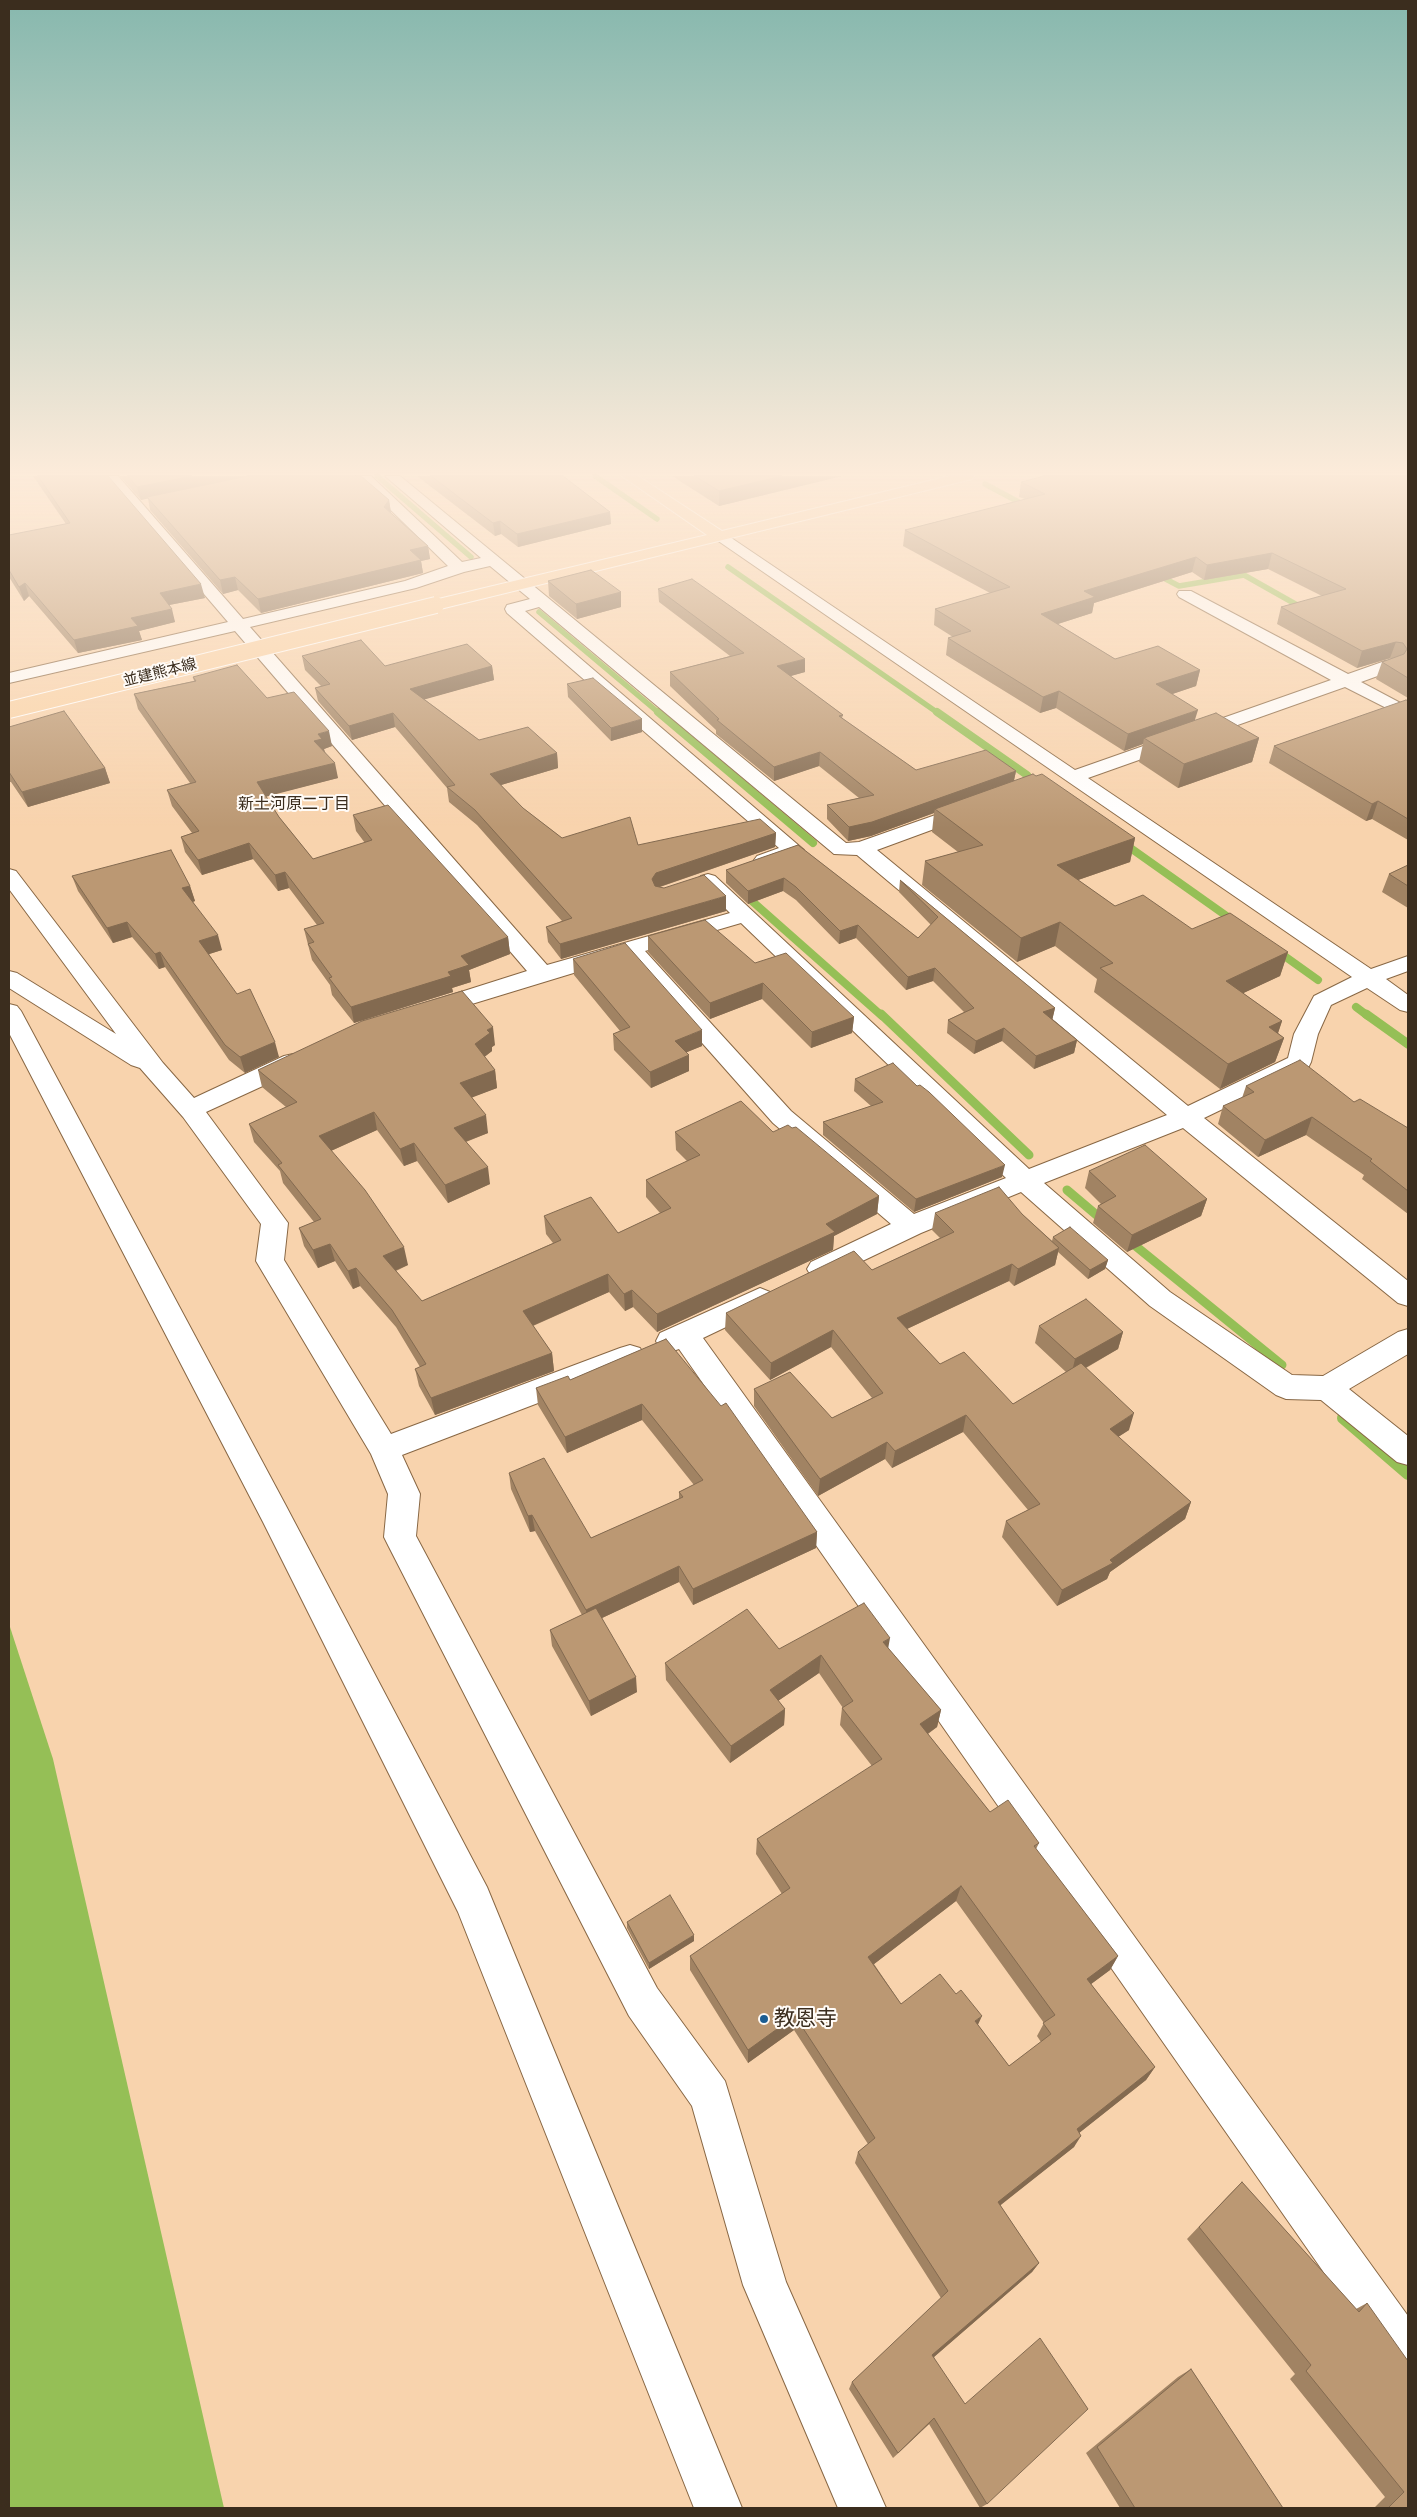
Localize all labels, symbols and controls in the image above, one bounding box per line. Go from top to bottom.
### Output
street label: 並建熊本線 [121,655,199,691]
district label: 新土河原二丁目 [238,795,350,815]
place label: 教恩寺 [774,2006,837,2032]
marker: 教恩寺 [758,2013,770,2025]

